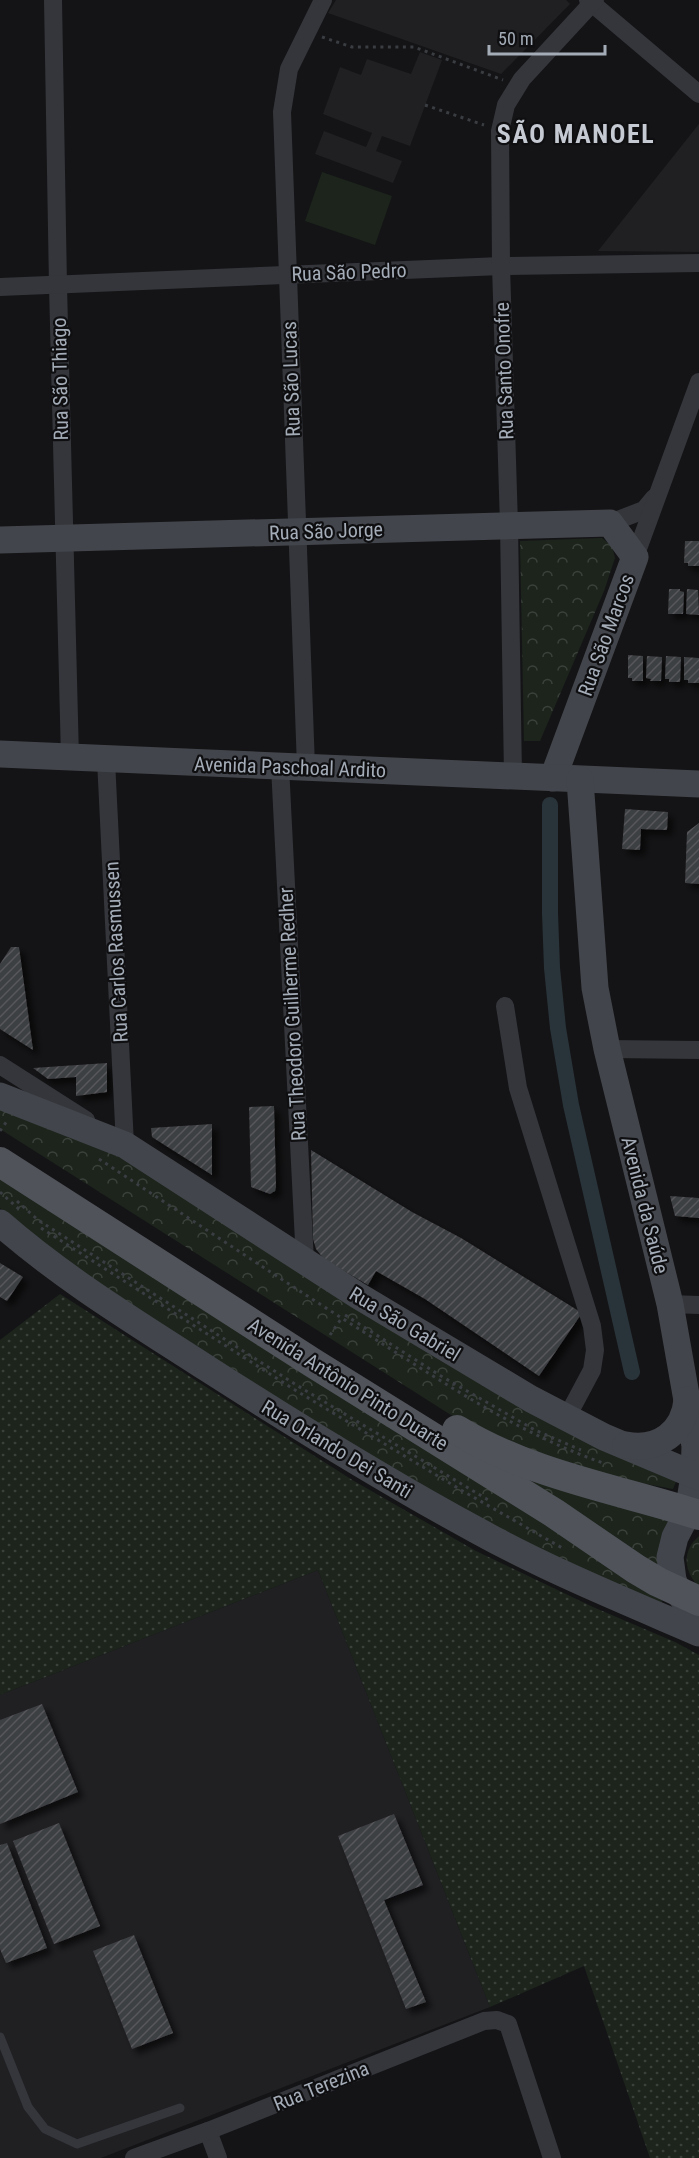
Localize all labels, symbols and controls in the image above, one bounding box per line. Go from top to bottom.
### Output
scale bar [489,18,604,56]
text: 50 m [498,28,533,49]
district label: SÃO MANOEL [497,119,655,149]
street label: Rua São Pedro [291,258,407,286]
street label: Rua Santo Onofre [490,302,518,440]
street label: Rua São Thiago [47,317,73,441]
street label: Rua São Lucas [277,321,305,437]
street label: Rua São Jorge [269,517,383,545]
street label: Rua São Marcos [573,571,639,699]
street label: Avenida Paschoal Ardito [193,752,387,782]
street label: Rua Carlos Rasmussen [99,861,133,1043]
street label: Rua Theodoro Guilherme Redher [273,887,311,1141]
street label: Avenida da Saúde [616,1134,674,1276]
street label: Rua São Gabriel [345,1282,465,1366]
street label: Avenida Antônio Pinto Duarte [244,1313,452,1455]
street label: Rua Orlando Dei Santi [257,1395,417,1503]
street label: Rua Terezina [270,2056,372,2116]

